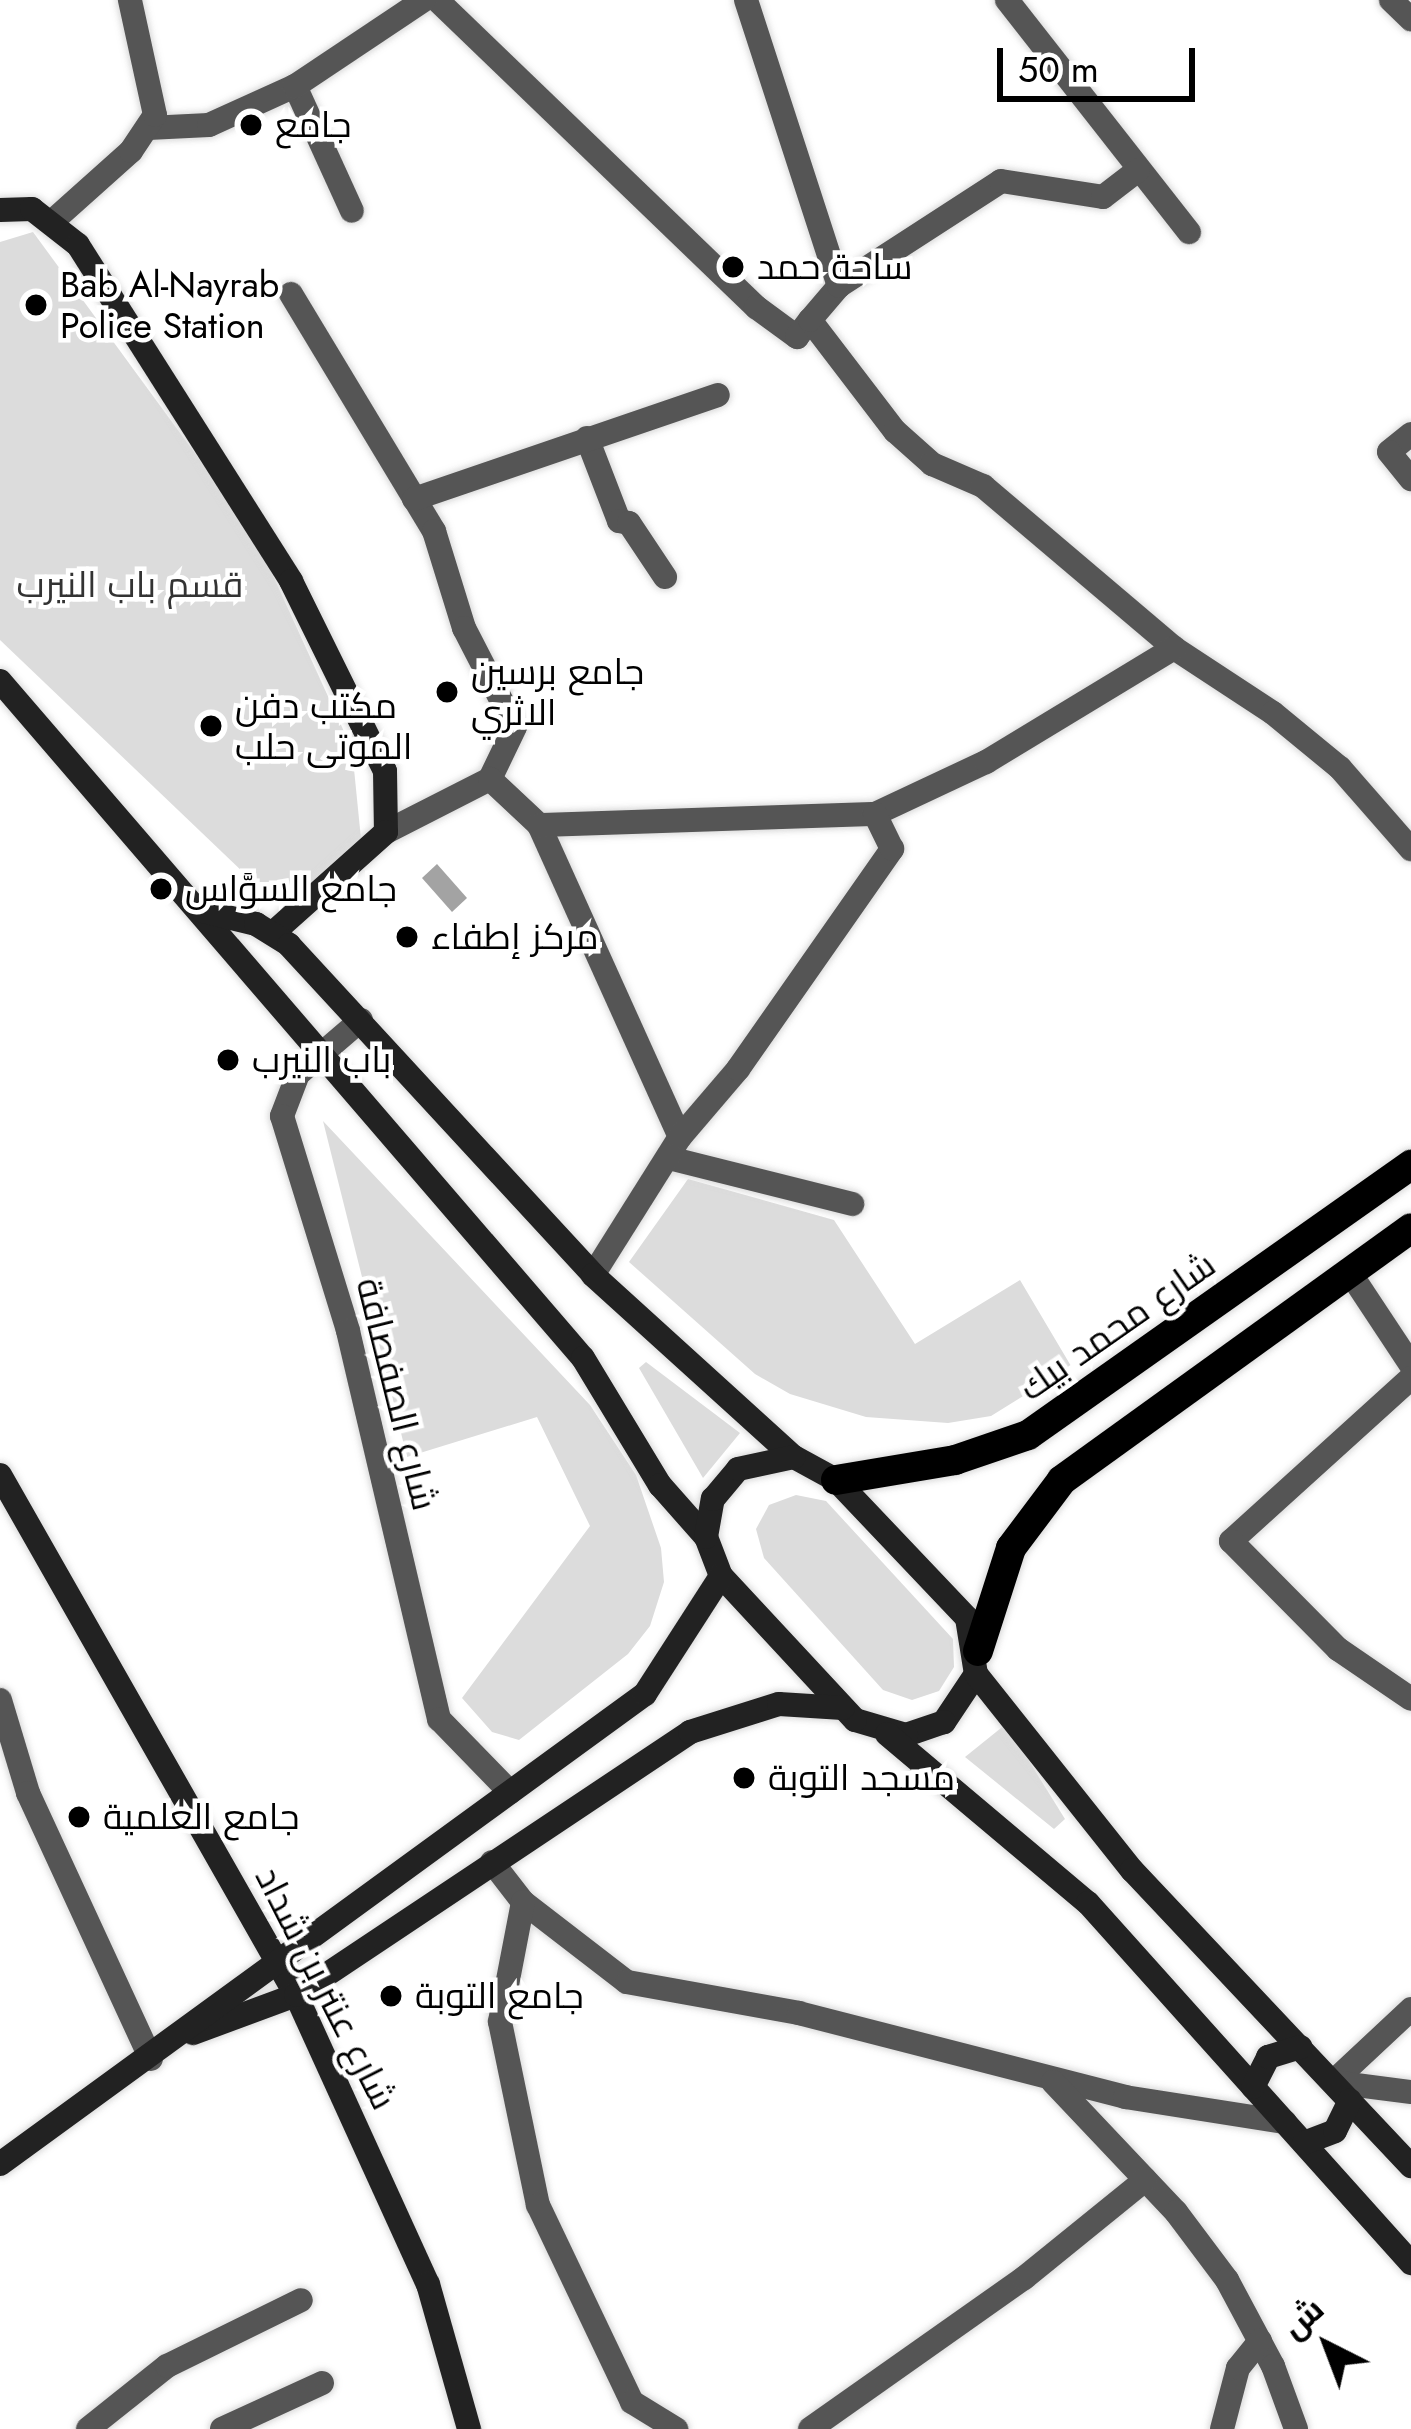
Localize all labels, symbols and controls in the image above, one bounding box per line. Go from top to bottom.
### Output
scale bar [1003,24,1201,98]
text: 50 m [1018,43,1099,95]
place label: جامع [275,103,351,147]
marker: جامع [238,112,264,138]
place label: ساحة حمد [757,245,913,289]
marker: ساحة حمد [720,254,746,280]
place label: Bab Al-Nayrab Police Station [60,262,279,347]
marker: Bab Al-Nayrab Police Station [23,292,49,318]
park label: قسم باب النيرب [17,563,243,607]
place label: جامع برسين الاثري [471,649,644,734]
marker: جامع برسين الاثري [434,679,460,705]
place label: مكتب دفن الموتى حلب [235,683,412,768]
marker: مكتب دفن الموتى حلب [198,713,224,739]
place label: جامع السوَّاس [185,867,397,911]
marker: جامع السوَّاس [148,876,174,902]
place label: مركز إطفاء [431,915,599,959]
marker: مركز إطفاء [394,924,420,950]
place label: باب النيرب [252,1038,391,1082]
marker: باب النيرب [215,1047,241,1073]
street label: شارع محمد بيك [1011,1243,1223,1409]
street label: شارع الصفصافة [347,1273,447,1515]
place label: مسجد التوبة [768,1756,955,1800]
marker: مسجد التوبة [731,1765,757,1791]
place label: جامع العلمية [103,1795,299,1839]
marker: جامع العلمية [66,1804,92,1830]
street label: شارع عنتر بن شداد [246,1860,406,2116]
place label: جامع التوبة [415,1974,584,2018]
marker: جامع التوبة [378,1983,404,2009]
north arrow [1267,2285,1387,2405]
text: ش [1271,2286,1334,2350]

